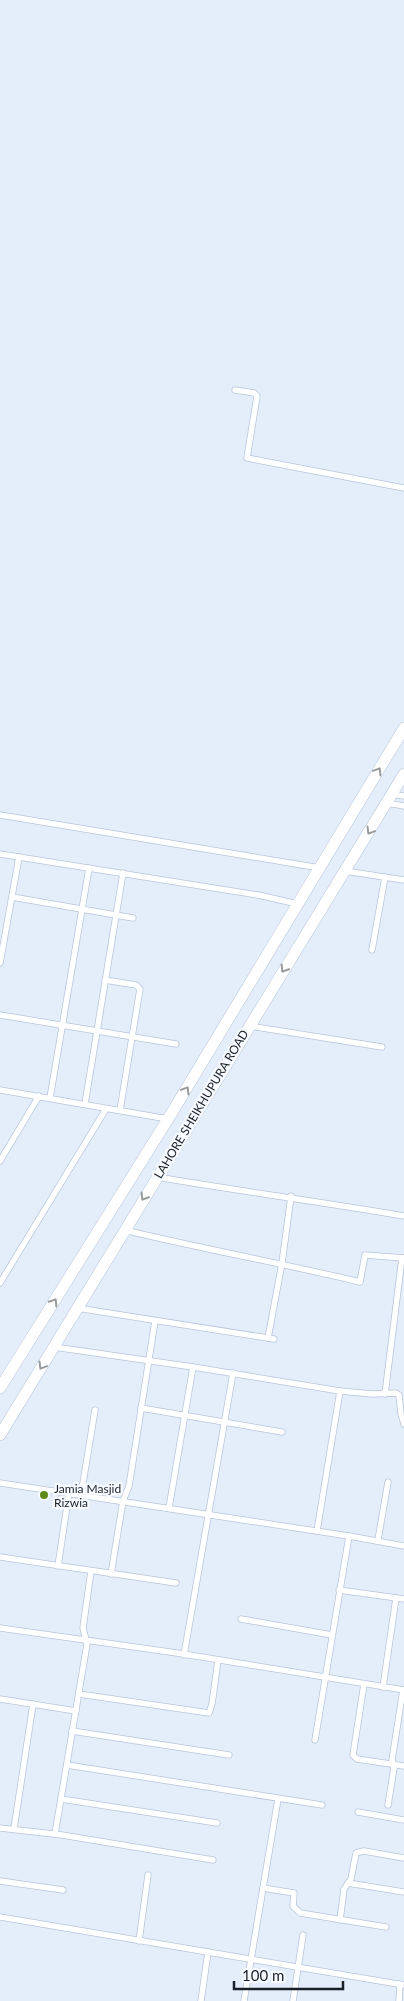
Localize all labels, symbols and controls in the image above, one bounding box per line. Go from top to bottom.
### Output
one-way arrow [372,768,382,777]
one-way arrow [366,826,376,835]
one-way arrow [281,964,291,973]
street label: LAHORE SHEIKHUPURA ROAD [151,1027,251,1181]
one-way arrow [179,1086,189,1095]
one-way arrow [141,1192,151,1201]
one-way arrow [47,1299,57,1308]
one-way arrow [38,1361,48,1370]
place label: Jamia Masjid Rizwia [54,1481,121,1510]
marker: Jamia Masjid Rizwia [38,1489,50,1501]
scale bar [234,1958,343,1990]
text: 100 m [242,1966,284,1984]

